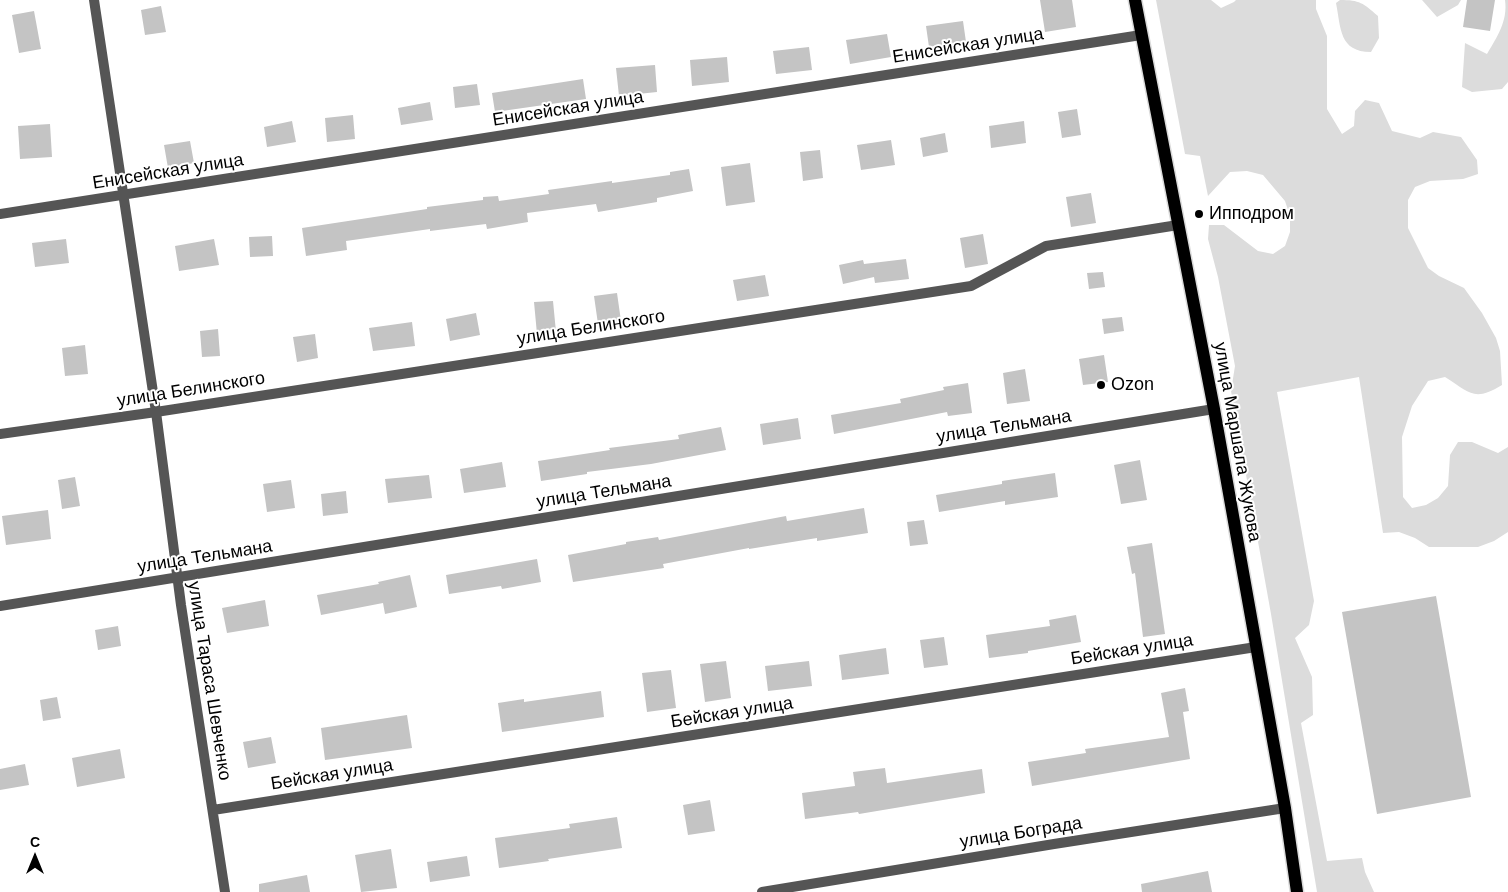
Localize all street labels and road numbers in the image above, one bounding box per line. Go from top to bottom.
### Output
street label: Енисейская улица [891,23,1045,69]
street label: Енисейская улица [491,86,645,132]
street label: Енисейская улица [91,149,245,195]
street label: улица Белинского [515,306,667,350]
street label: улица Маршала Жукова [1209,340,1265,544]
street label: улица Белинского [115,368,267,412]
street label: улица Тельмана [935,406,1073,448]
street label: улица Тельмана [535,471,673,513]
street label: улица Тельмана [136,536,274,578]
street label: улица Тараса Шевченко [183,580,235,782]
street label: Бейская улица [1069,630,1195,670]
street label: Бейская улица [669,693,795,733]
street label: Бейская улица [269,755,395,795]
street label: улица Бограда [958,813,1084,853]

